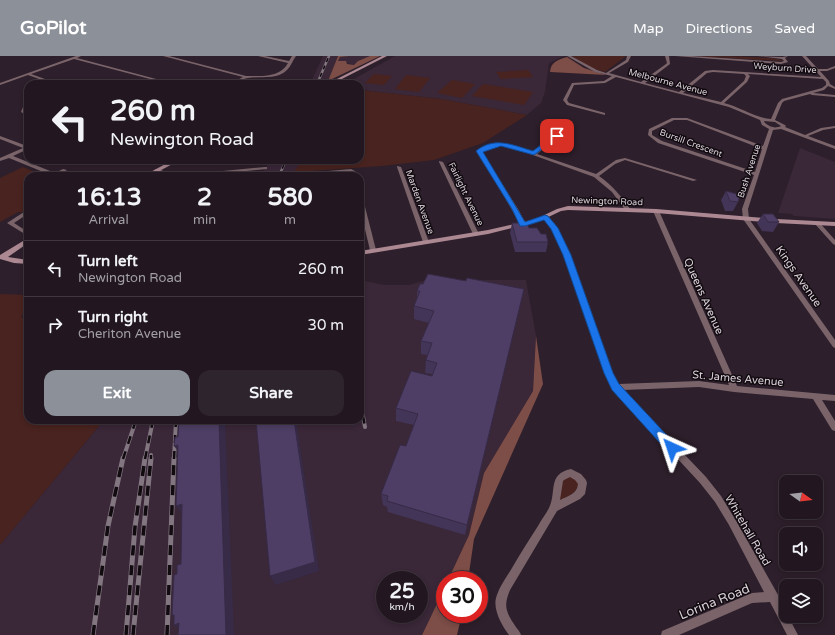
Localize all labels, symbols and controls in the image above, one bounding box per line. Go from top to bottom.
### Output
text: GoPilot [20,17,86,39]
text: Map [633,20,664,37]
text: Directions [686,20,753,37]
text: Saved [775,20,815,37]
street label: Weyburn Drive [753,61,817,76]
street label: Melbourne Avenue [627,67,708,98]
text: 260 m [110,94,196,128]
icon: left [44,96,96,148]
pin [540,119,574,153]
icon: arrive [546,125,568,147]
street label: Bursill Crescent [658,127,724,160]
text: Newington Road [110,128,254,150]
street label: Bush Avenue [736,143,763,199]
street label: Fairlight Avenue [445,161,486,228]
street label: Marden Avenue [403,168,436,236]
text: 16:13 [75,183,142,212]
text: 2 [197,183,212,212]
text: 580 [267,183,313,212]
street label: Newington Road [571,195,643,208]
text: Arrival [88,212,129,228]
text: min [193,212,216,228]
text: m [284,212,296,228]
street label: Kings Avenue [773,243,824,309]
text: Turn left [78,252,138,270]
street label: Queens Avenue [681,256,726,336]
icon: left [44,258,66,280]
text: 260 m [298,260,344,278]
text: Newington Road [78,270,182,286]
text: Turn right [78,308,148,326]
icon: right [44,314,66,336]
text: 30 m [307,316,344,334]
text: Cheriton Avenue [78,326,181,342]
street label: St. James Avenue [692,368,784,389]
button: Exit [44,370,190,416]
button: Share [198,370,344,416]
position arrow [651,427,693,469]
north arrow [779,475,823,519]
map controls [779,475,823,623]
street label: Whitehall Road [722,492,773,568]
button: sound [779,527,823,571]
speed limit sign: 30 [436,571,488,623]
button: layers [779,579,823,623]
text: 25 [389,580,415,604]
street label: Lorina Road [677,580,752,623]
text: km/h [389,601,415,613]

